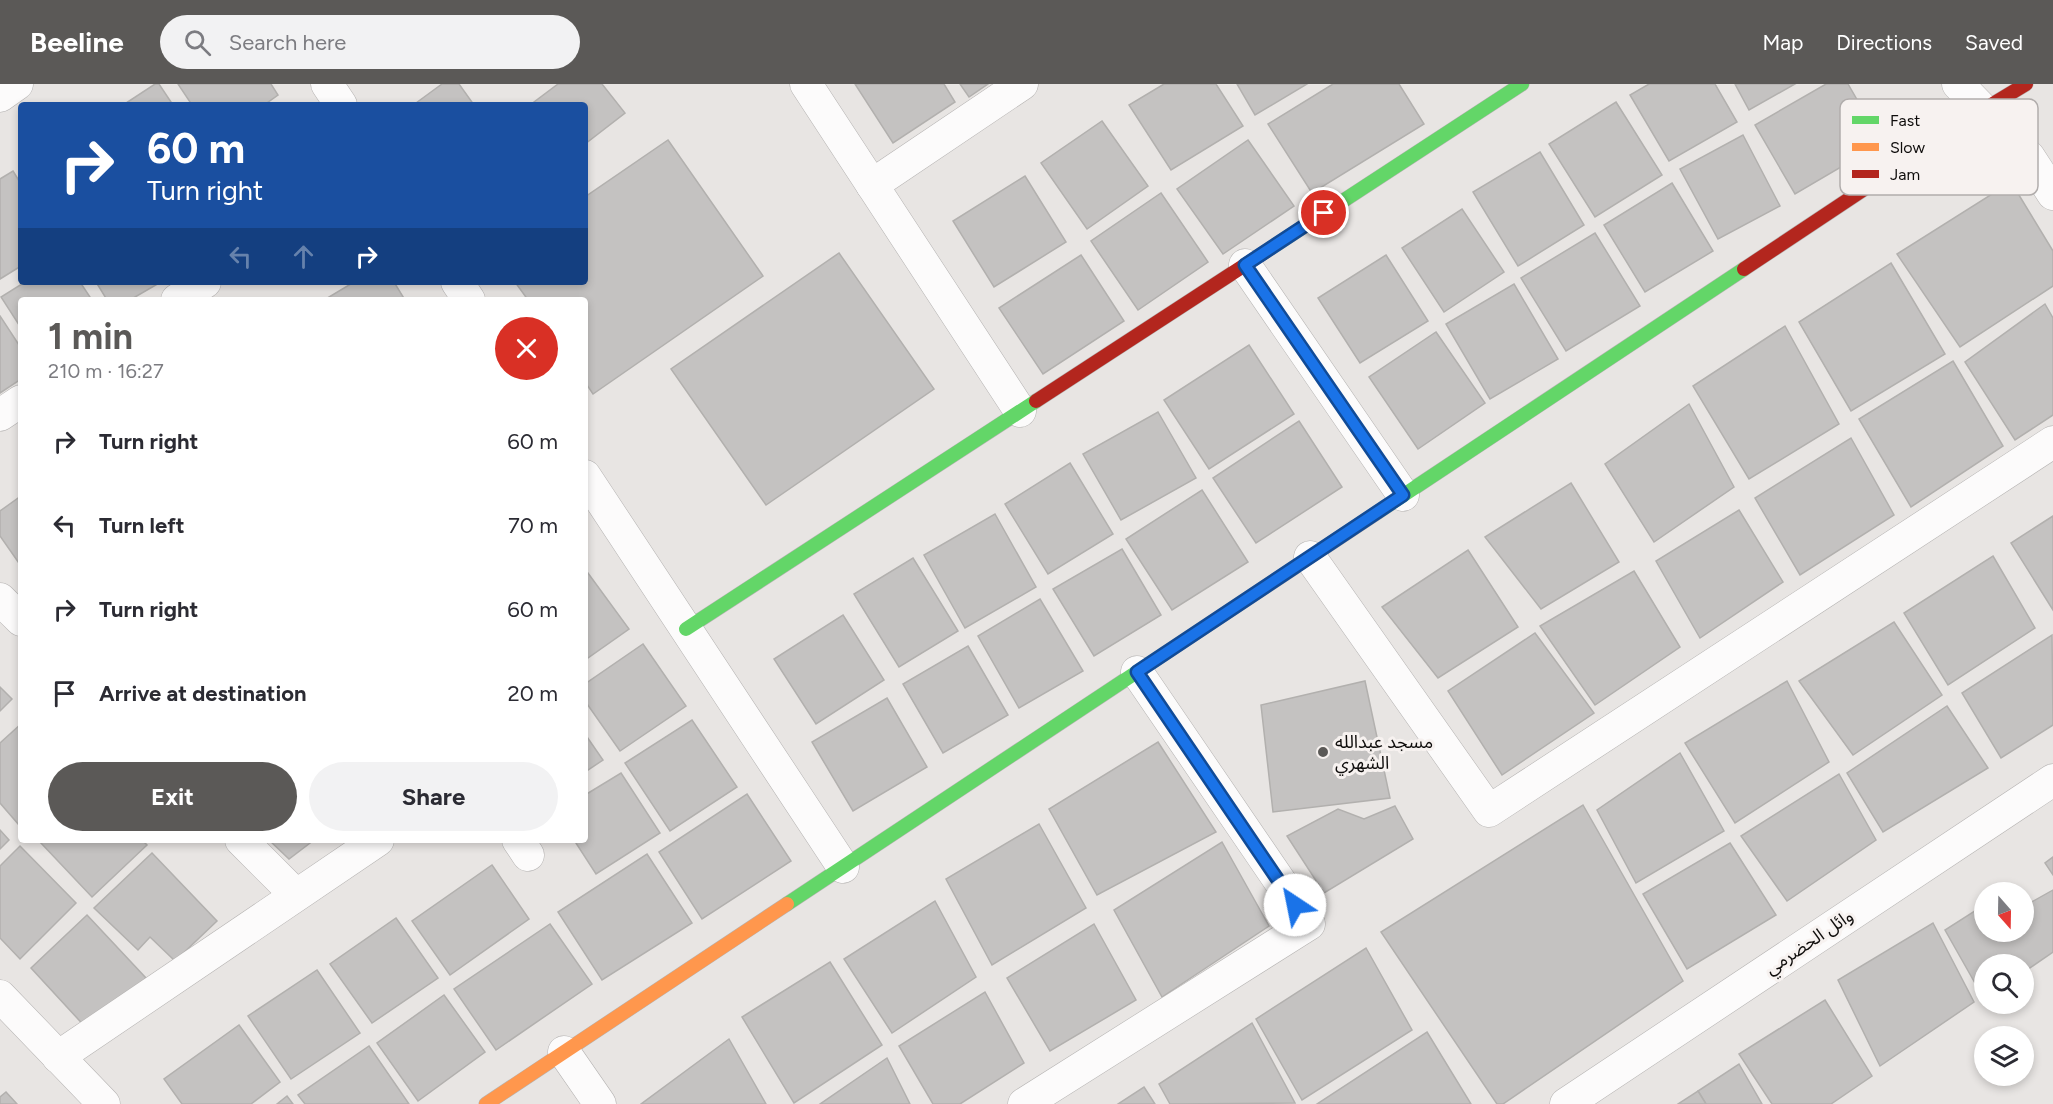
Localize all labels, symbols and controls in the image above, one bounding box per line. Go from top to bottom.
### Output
search box [160,15,580,69]
text: Beeline [30,25,124,59]
icon: search [181,26,214,59]
text: Search here [229,29,346,56]
text: Map [1762,30,1803,55]
text: Directions [1836,30,1932,55]
text: Saved [1965,30,2023,55]
legend [1840,99,2038,195]
text: Fast [1890,111,1920,130]
text: 60 m [147,123,245,174]
icon: right [48,126,126,204]
text: Slow [1890,138,1925,157]
text: Jam [1890,165,1920,184]
text: Turn right [147,174,263,207]
pin [1298,187,1349,238]
icon: arrive [1307,196,1340,229]
icon: left [224,240,257,273]
icon: ahead [287,240,320,273]
icon: right [350,240,383,273]
text: 1 min [48,315,133,358]
button: close [495,317,558,380]
text: 210 m · 16:27 [48,359,164,383]
icon: right [48,425,81,458]
text: Turn right [99,428,198,455]
text: 60 m [507,428,558,455]
icon: left [48,509,81,542]
text: Turn left [99,512,185,539]
text: 70 m [508,512,558,539]
icon: right [48,593,81,626]
text: Turn right [99,596,198,623]
text: 60 m [507,596,558,623]
icon: arrive [48,677,81,710]
text: Arrive at destination [99,680,307,707]
text: 20 m [507,680,558,707]
place label: مسجد عبدالله الشهري [1335,731,1433,776]
marker: مسجد عبدالله الشهري [1316,745,1330,759]
button: Exit [48,762,297,831]
button: Share [309,762,558,831]
position arrow [1263,873,1327,937]
north arrow [1974,882,2034,942]
map controls [1974,882,2034,1086]
street label: وائل الحضرمي [1761,905,1858,981]
button: search [1974,954,2034,1014]
button: layers [1974,1026,2034,1086]

